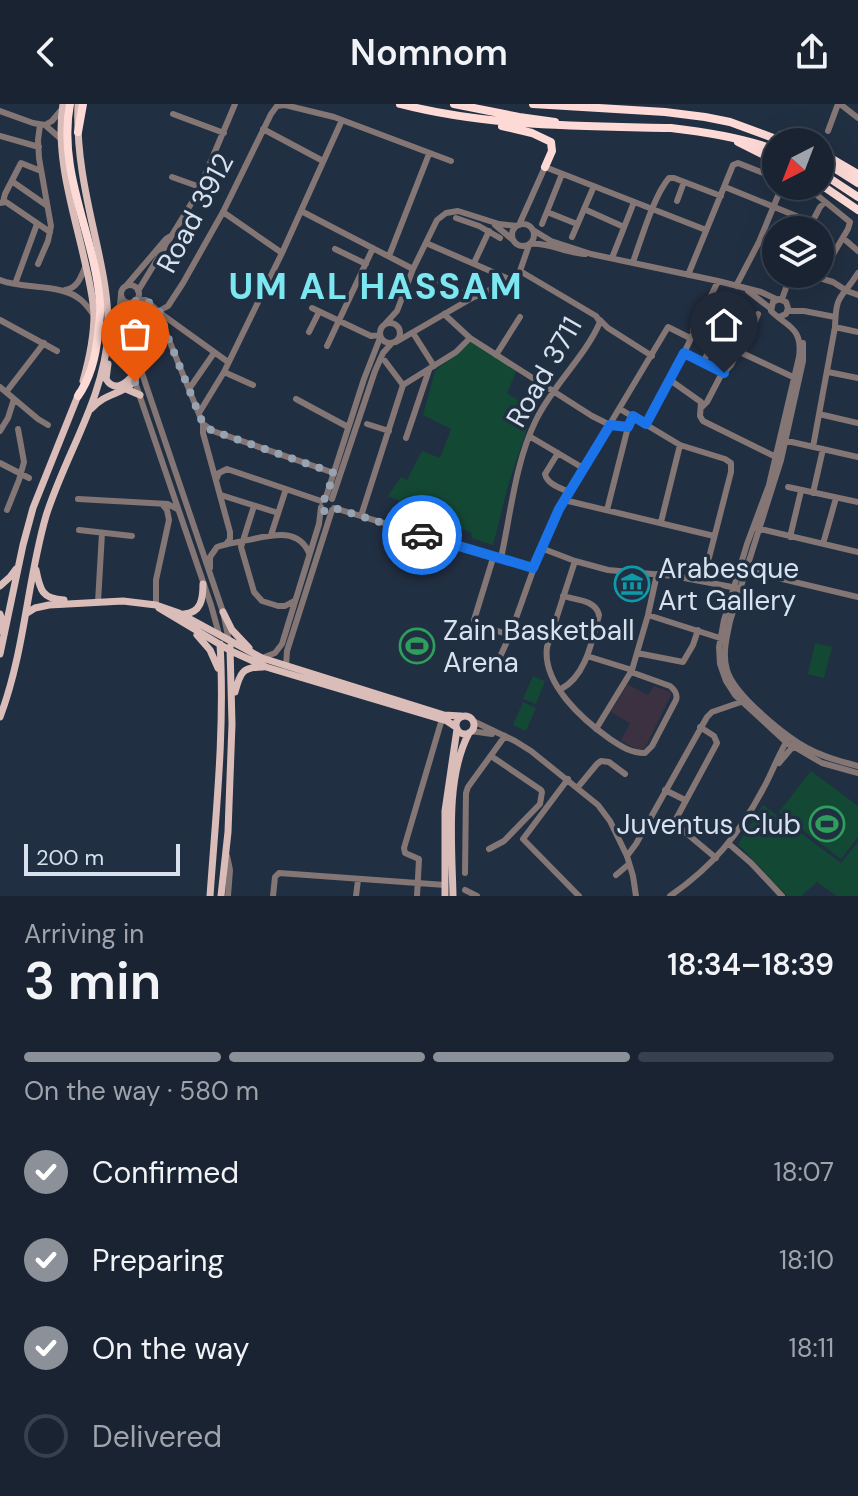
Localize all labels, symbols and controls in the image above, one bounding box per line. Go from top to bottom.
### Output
text: Nomnom [350,29,508,76]
icon: back [24,30,68,74]
icon: share [790,30,834,74]
north arrow [762,128,834,200]
map controls [762,128,834,288]
street label: Road 3912 [148,147,242,279]
button: layers [762,216,834,288]
district label: UM AL HASSAM [228,263,524,310]
pin [690,291,758,373]
pin [101,300,169,382]
icon: home [702,303,746,347]
street label: Road 3711 [498,310,590,434]
icon: bag [113,312,157,356]
courier [382,495,462,575]
icon: car [400,513,444,557]
place label: Arabesque Art Gallery [658,550,799,619]
museum icon: Arabesque Art Gallery [613,565,651,603]
place label: Zain Basketball Arena [443,612,635,681]
sports icon: Zain Basketball Arena [398,627,436,665]
sports icon: Juventus Club [808,805,846,843]
place label: Juventus Club [616,806,801,843]
scale bar [24,840,180,876]
text: 200 m [36,843,104,872]
text: Arriving in [24,917,144,951]
text: 18:34–18:39 [667,945,834,984]
text: 3 min [24,947,161,1015]
text: On the way · 580 m [24,1074,259,1108]
icon: check [24,1150,68,1194]
text: Confirmed [92,1153,239,1192]
text: 18:07 [774,1155,834,1189]
icon: check [24,1238,68,1282]
text: Preparing [92,1241,224,1280]
text: 18:10 [779,1243,834,1277]
icon: check [24,1326,68,1370]
text: On the way [92,1329,249,1368]
text: 18:11 [789,1331,834,1365]
text: Delivered [92,1417,222,1456]

